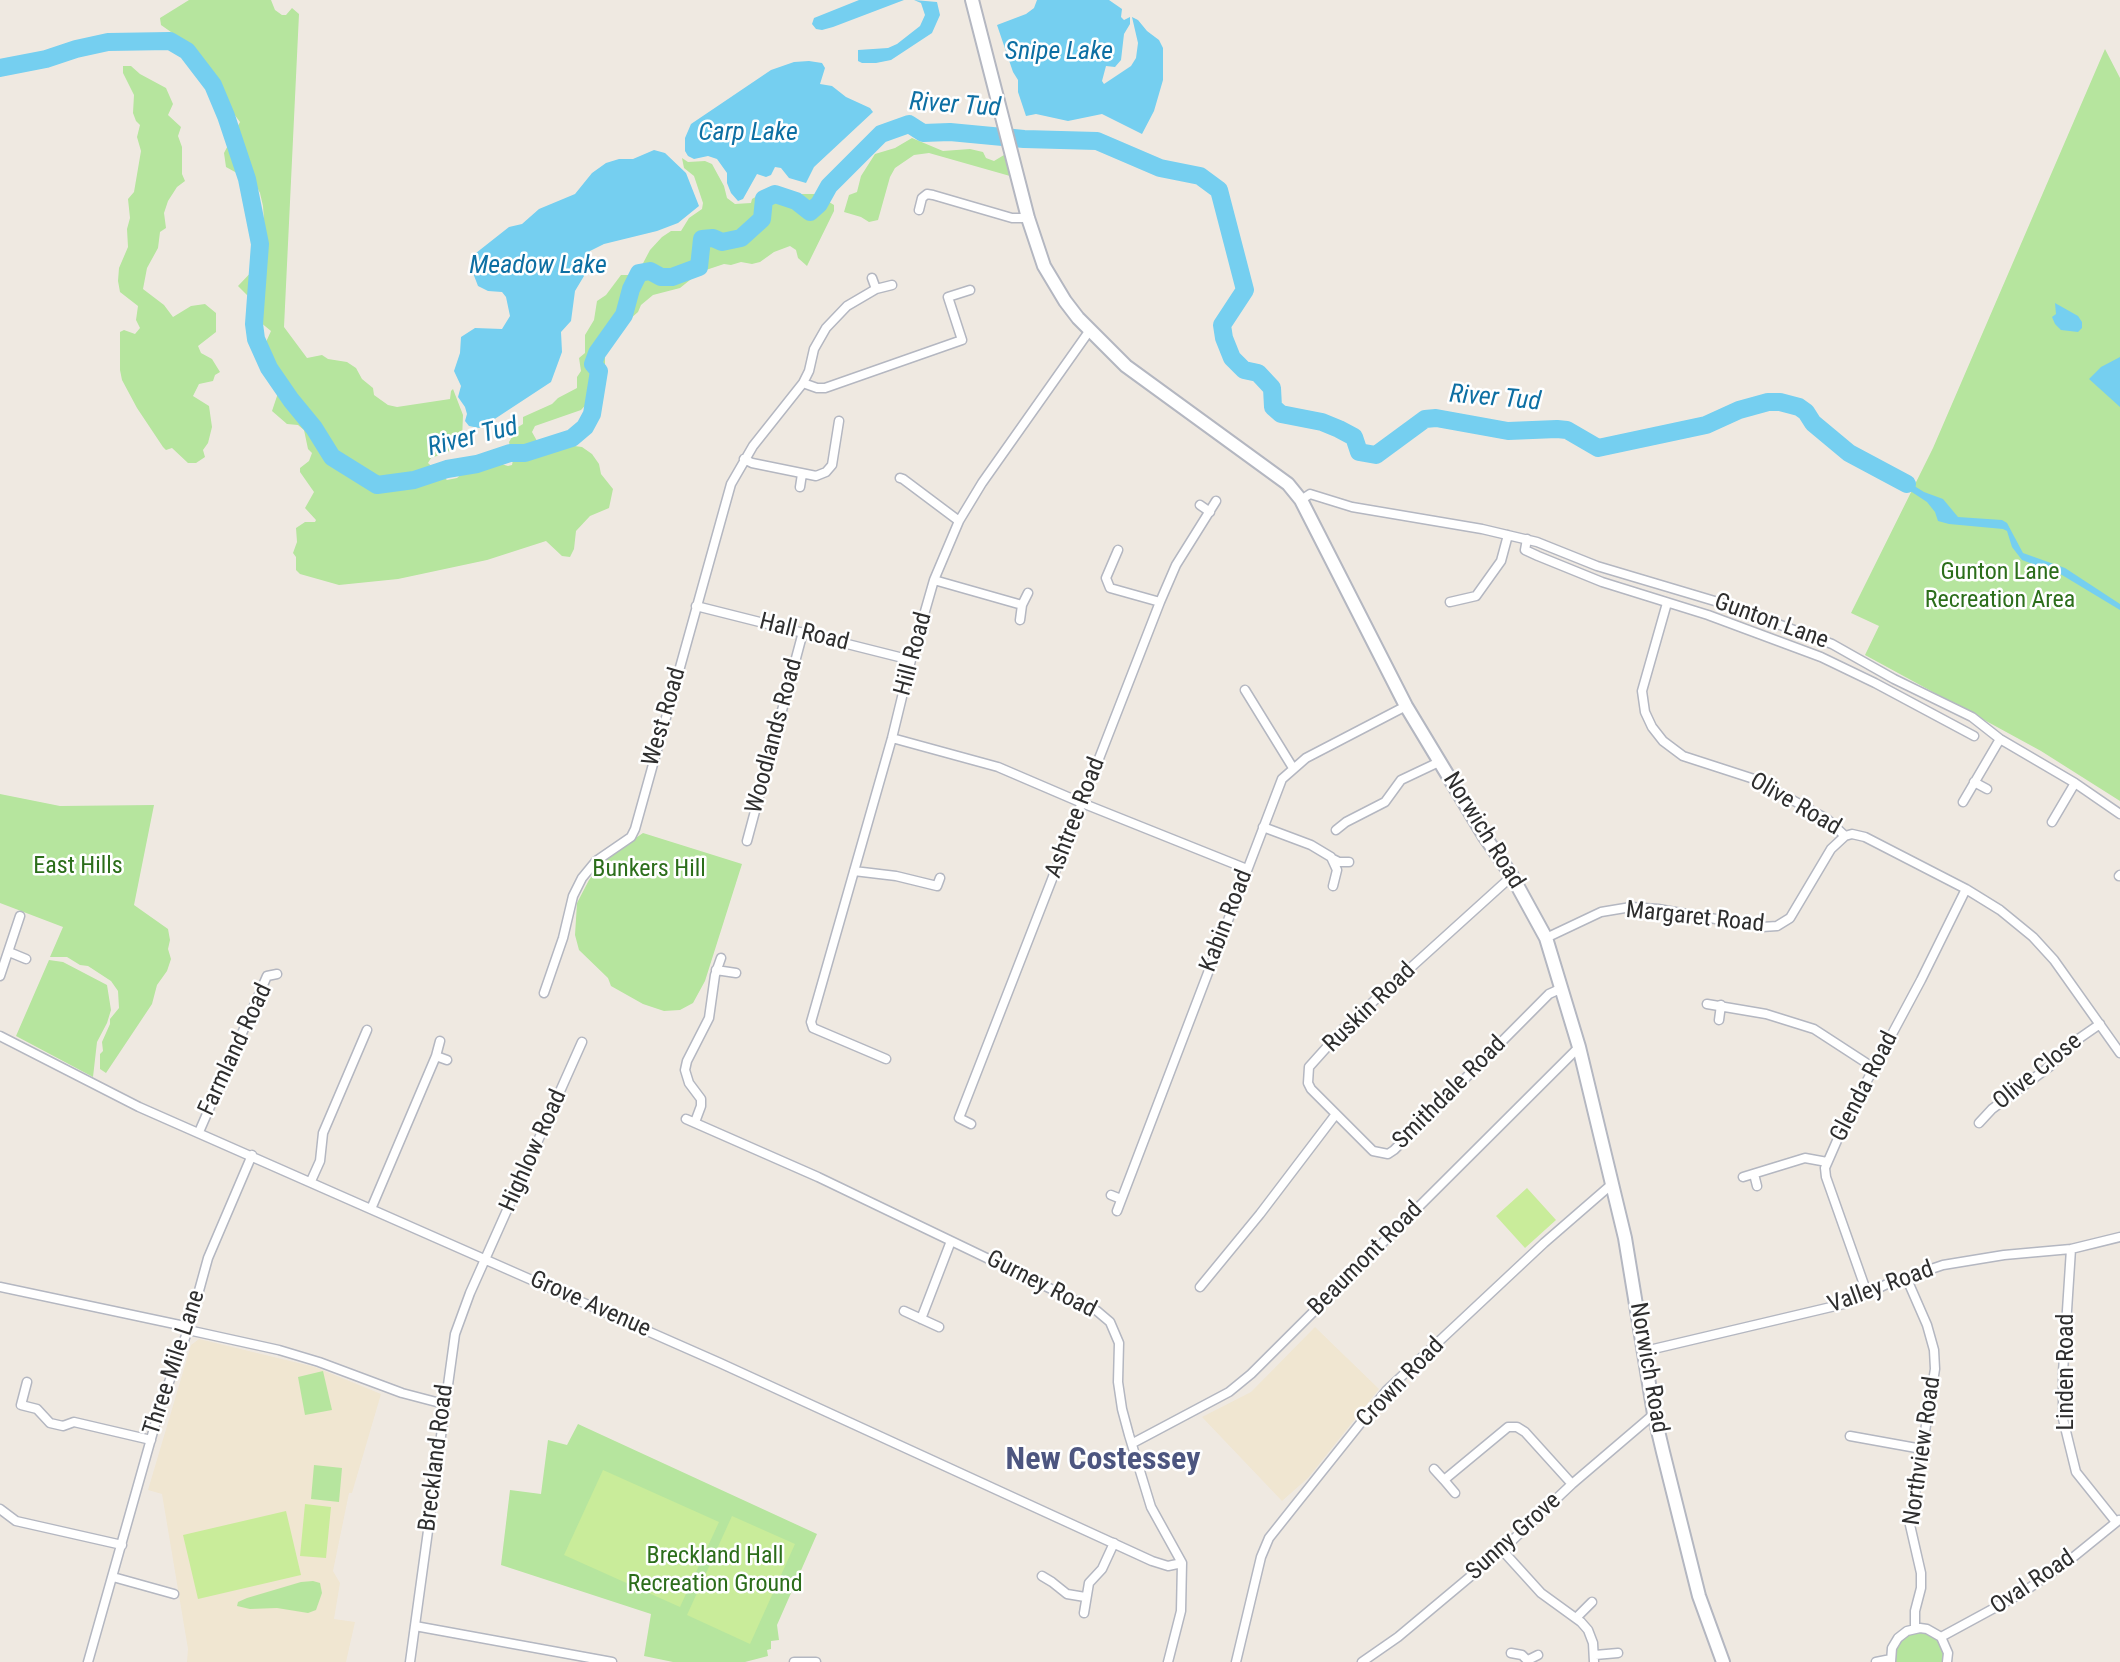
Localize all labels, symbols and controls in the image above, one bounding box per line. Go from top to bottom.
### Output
water label: Snipe Lake [1005,36,1113,68]
water label: River Tud [908,87,1002,125]
water label: Carp Lake [698,117,798,149]
water label: Meadow Lake [469,250,607,282]
water label: River Tud [1448,379,1542,419]
water label: River Tud [425,412,521,464]
park label: Gunton Lane Recreation Area [1925,559,2075,615]
street label: Gunton Lane [1710,588,1832,656]
street label: Hall Road [756,608,852,658]
street label: Hill Road [889,609,939,699]
street label: Woodlands Road [741,655,809,817]
street label: West Road [637,665,693,769]
street label: Ashtree Road [1040,754,1112,882]
street label: Norwich Road [1436,767,1530,895]
street label: Olive Road [1744,767,1846,843]
park label: East Hills [33,853,123,881]
park label: Bunkers Hill [592,856,706,884]
street label: Kabin Road [1194,866,1260,976]
street label: Margaret Road [1624,896,1766,940]
street label: Ruskin Road [1318,957,1422,1059]
street label: Farmland Road [193,979,279,1121]
street label: Glenda Road [1825,1027,1905,1147]
street label: Olive Close [1988,1028,2088,1116]
street label: Smithdale Road [1387,1030,1513,1156]
street label: Highlow Road [494,1085,574,1217]
street label: Beaumont Road [1303,1196,1429,1322]
street label: Gurney Road [981,1245,1101,1325]
street label: Valley Road [1824,1256,1938,1320]
street label: Grove Avenue [525,1266,655,1344]
street label: Three Mile Lane [138,1287,212,1439]
street label: Norwich Road [1622,1301,1674,1435]
street label: Linden Road [2053,1313,2081,1431]
street label: Crown Road [1351,1332,1451,1434]
street label: Northview Road [1898,1375,1948,1527]
street label: Breckland Road [414,1383,460,1533]
district label: New Costessey [1006,1442,1200,1480]
street label: Sunny Grove [1461,1487,1567,1587]
park label: Breckland Hall Recreation Ground [627,1543,803,1599]
street label: Oval Road [1985,1544,2081,1622]

